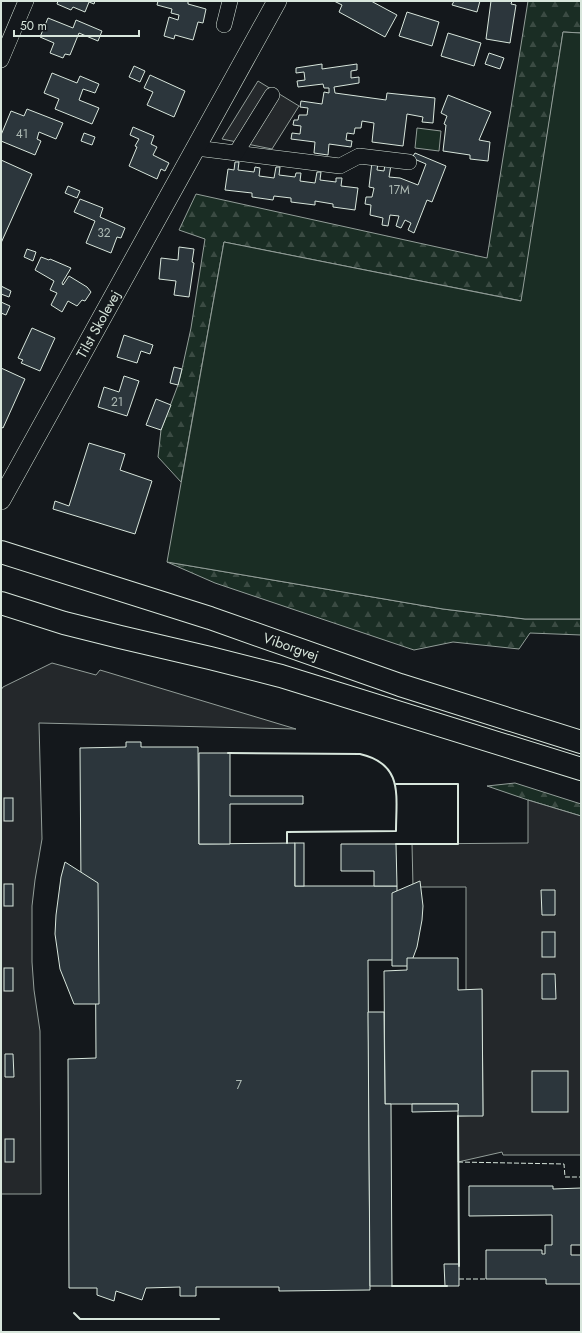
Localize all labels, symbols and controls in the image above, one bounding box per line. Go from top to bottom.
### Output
scale bar [14,12,139,38]
text: 50 m [20,17,47,35]
house number: 41 [16,125,28,143]
house number: 17M [388,181,410,199]
house number: 32 [97,224,111,242]
street label: Tilst Skolevej [71,287,125,362]
house number: 21 [111,393,123,411]
street label: Viborgvej [260,628,322,666]
house number: 7 [236,1076,243,1094]

